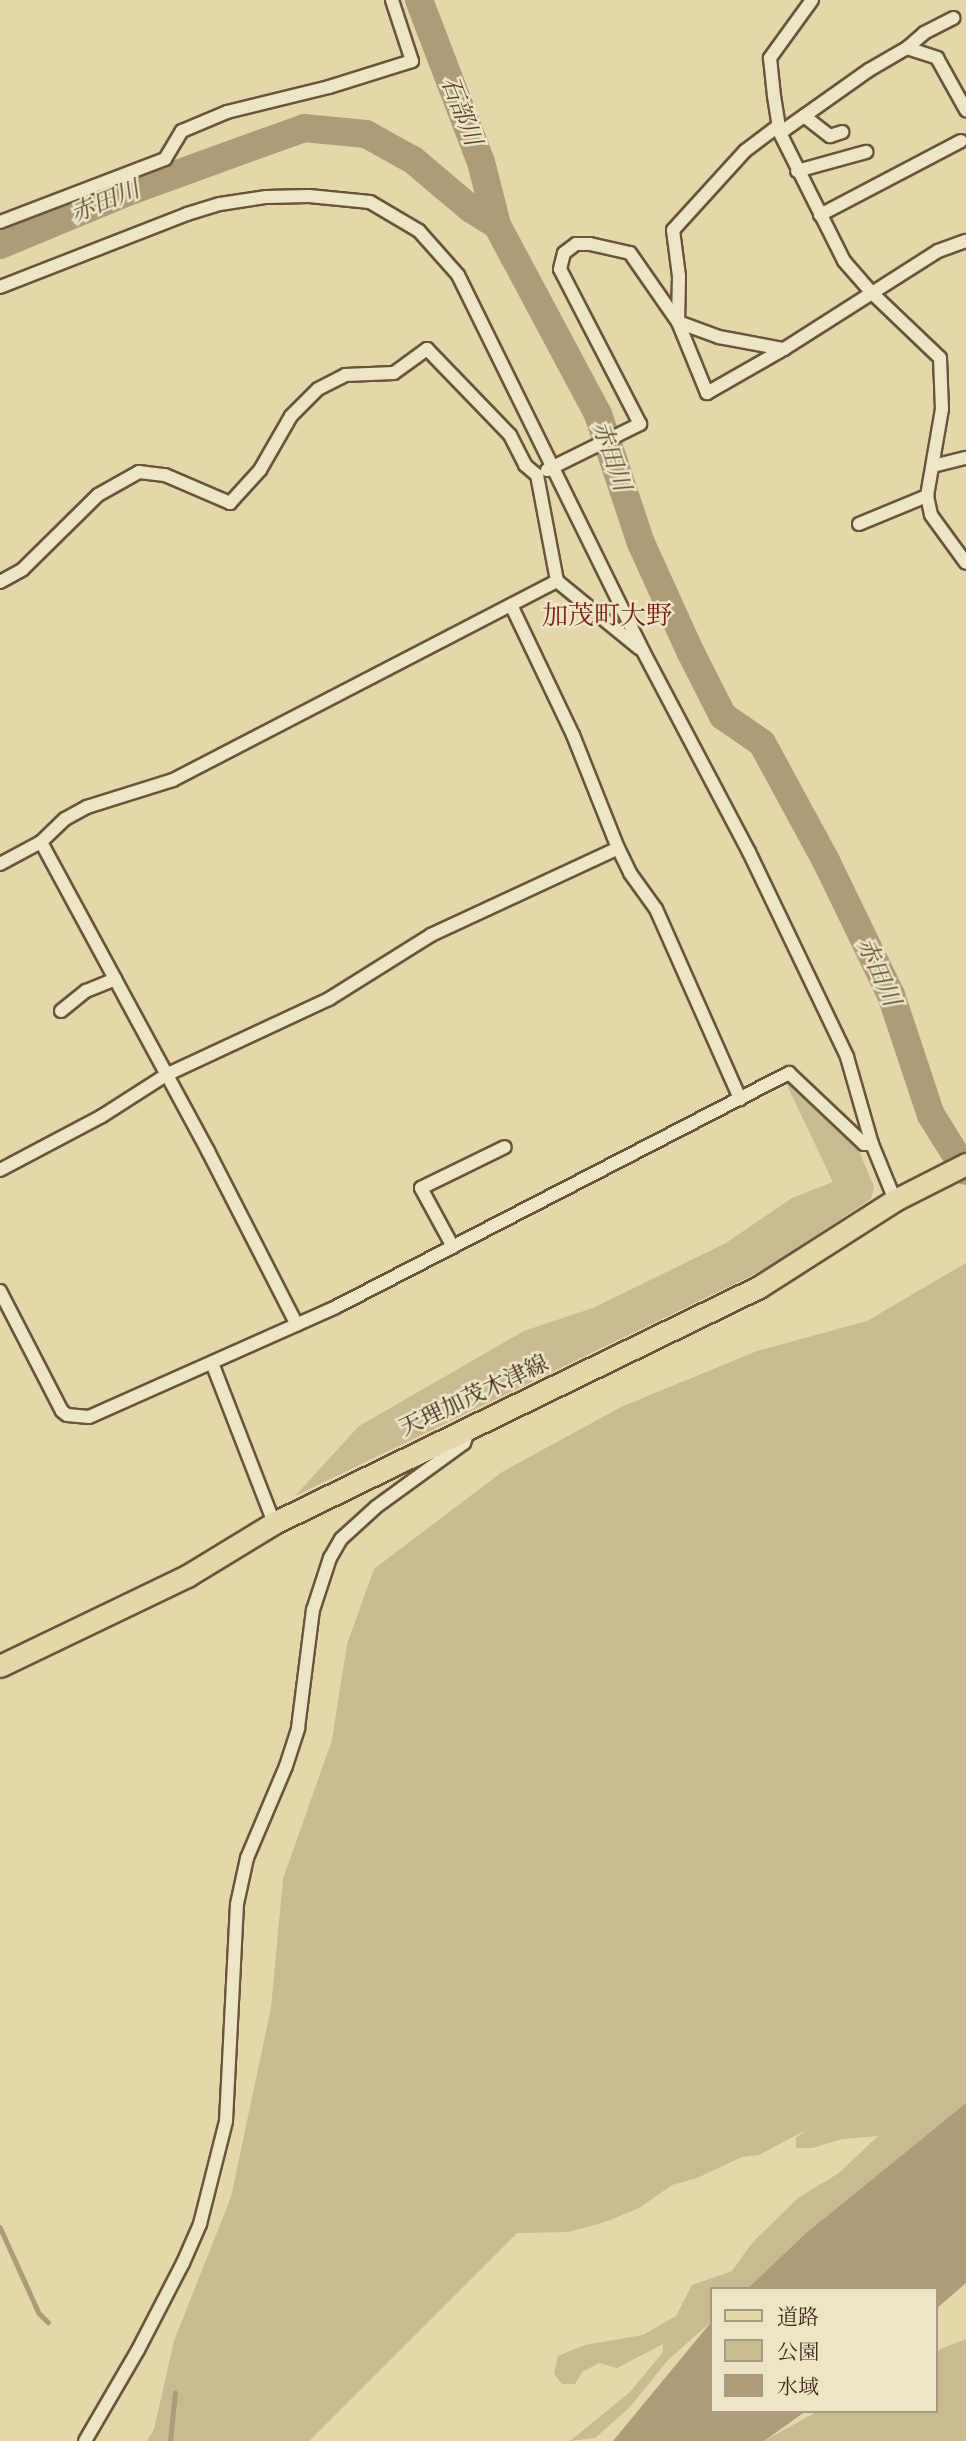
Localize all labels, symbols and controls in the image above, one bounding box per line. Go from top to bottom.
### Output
water label: 石部川 [435,72,487,150]
water label: 赤田川 [66,175,144,229]
water label: 赤田川 [586,417,636,495]
district label: 加茂町大野 [542,600,672,632]
water label: 赤田川 [850,933,906,1011]
street label: 天理加茂木津線 [395,1349,553,1443]
legend [710,2287,938,2413]
text: 道路 [777,2303,819,2332]
text: 公園 [777,2338,819,2367]
text: 水域 [777,2373,819,2402]

